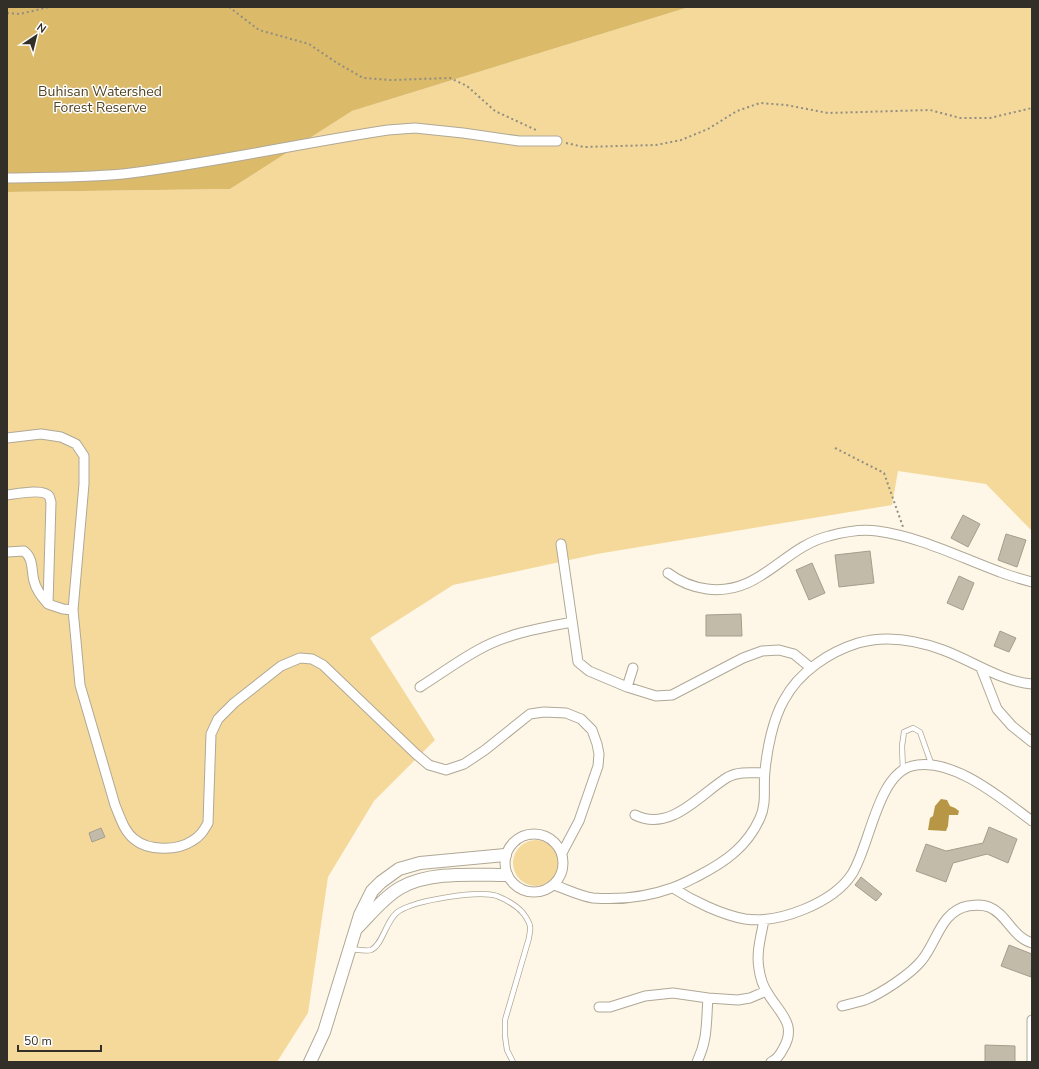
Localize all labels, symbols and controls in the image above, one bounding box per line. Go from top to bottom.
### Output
north arrow [16,16,56,56]
text: N [34,20,49,37]
park label: Buhisan Watershed Forest Reserve [38,82,162,117]
scale bar [18,1027,101,1053]
text: 50 m [24,1033,52,1049]

